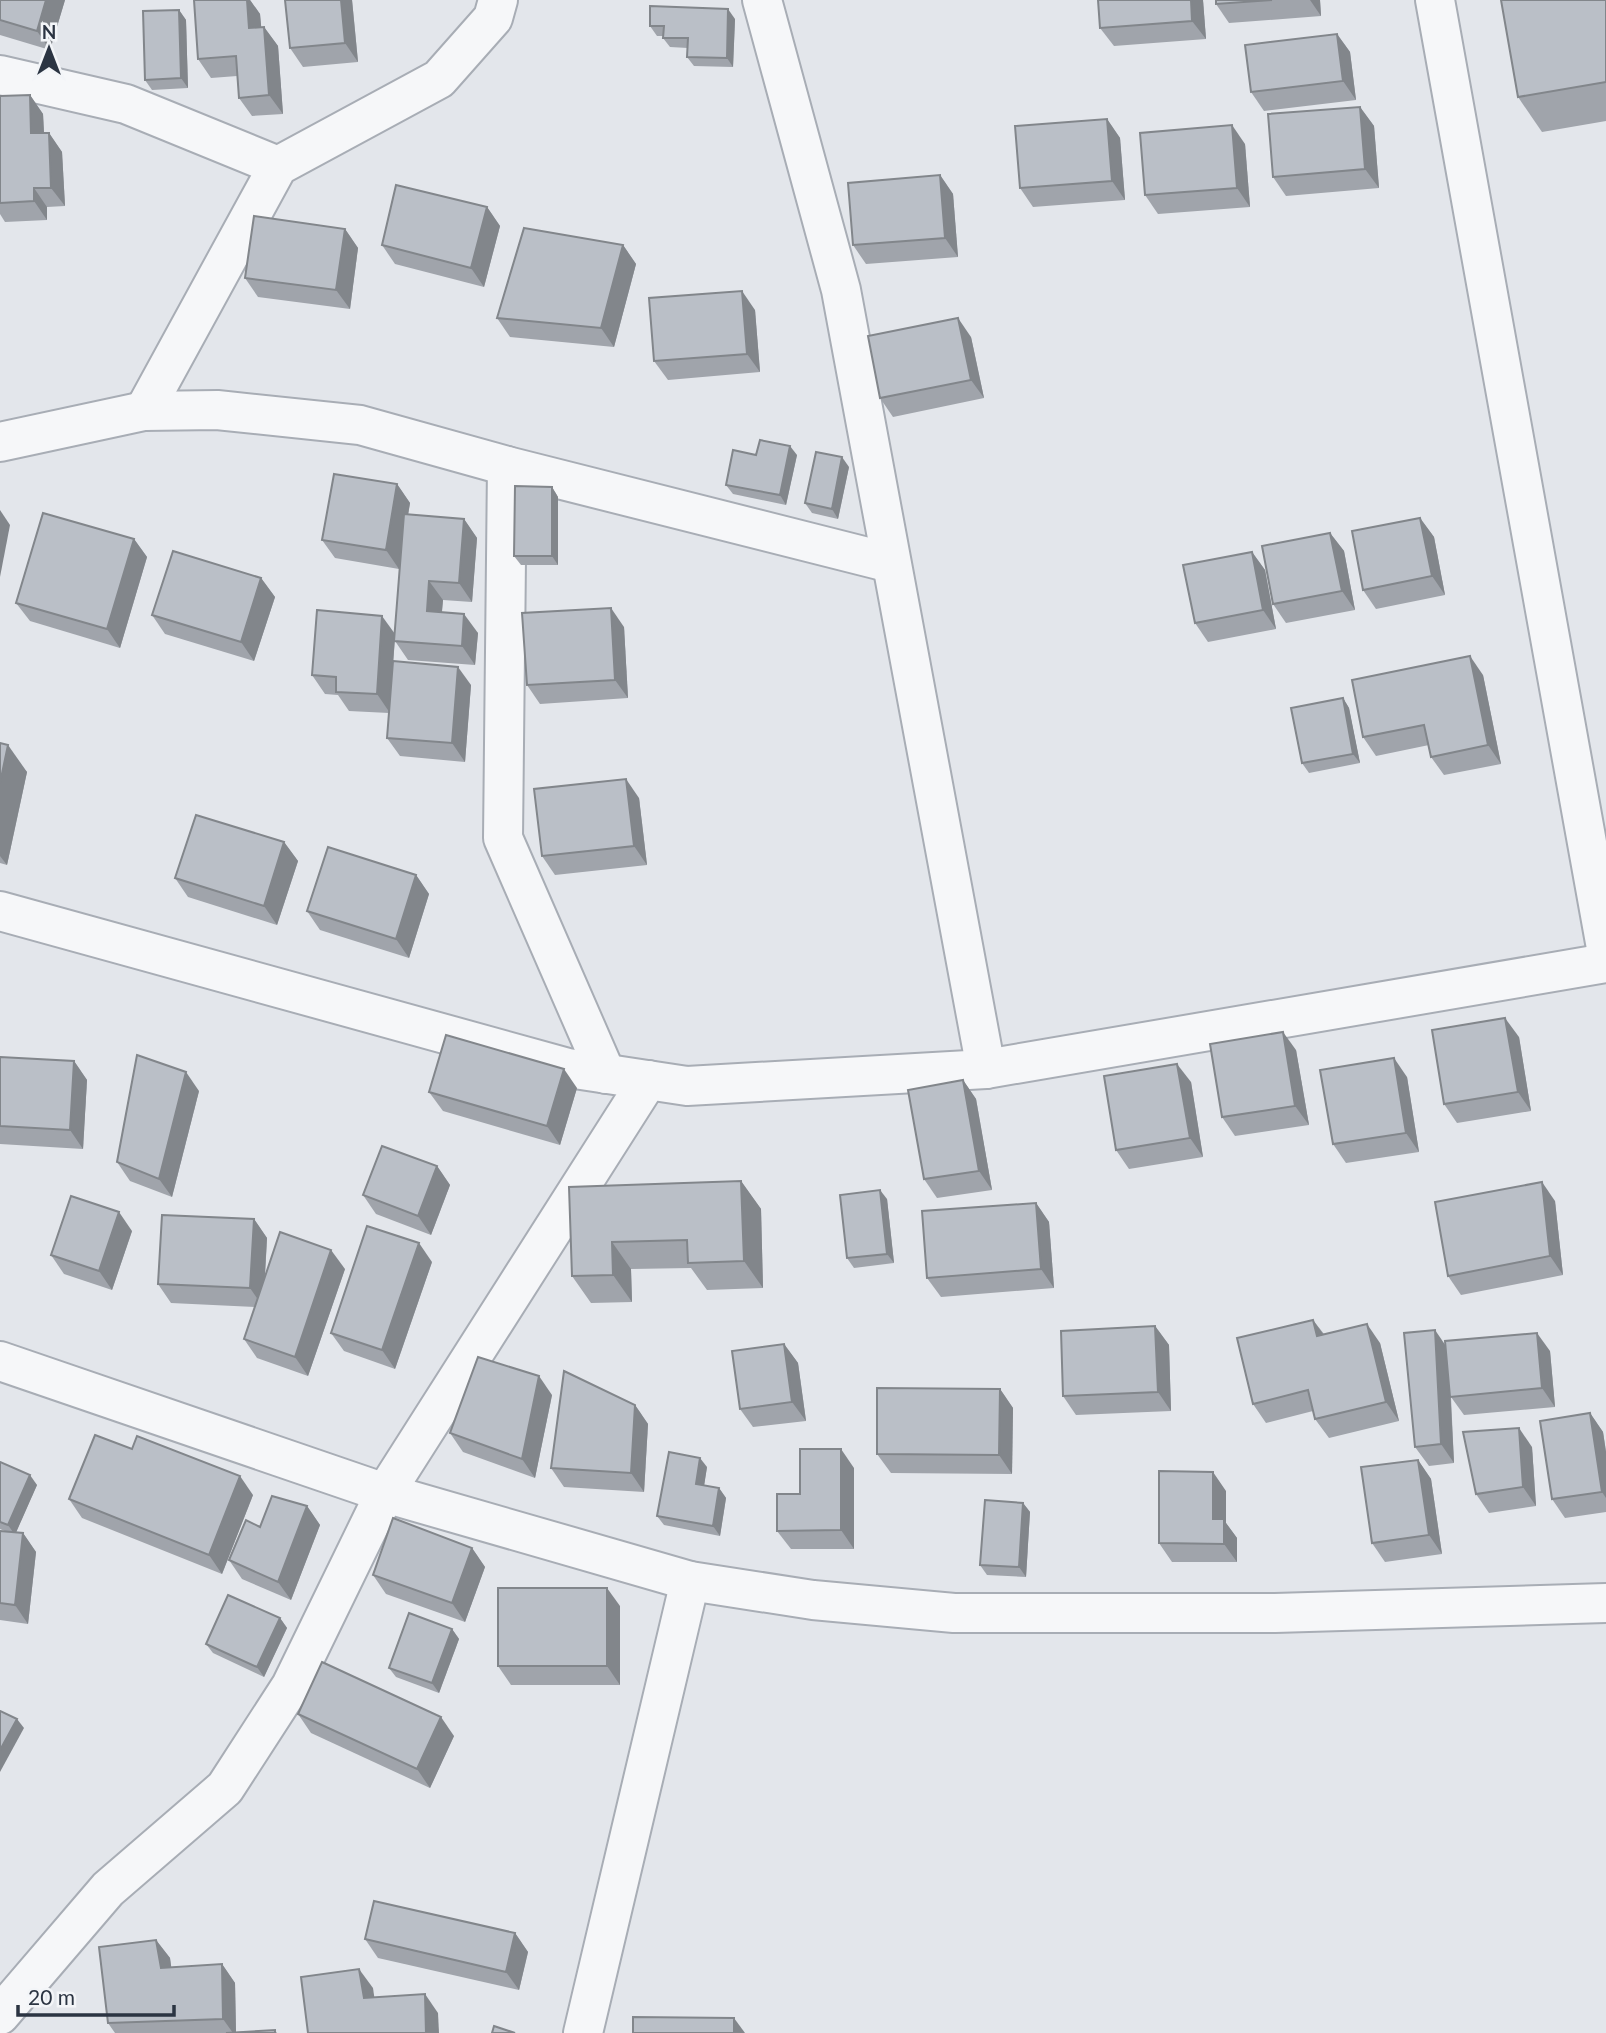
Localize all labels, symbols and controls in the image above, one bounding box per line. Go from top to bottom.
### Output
north arrow [14,14,84,84]
text: N [42,20,56,43]
scale bar [18,1974,173,2018]
text: 20 m [28,1984,75,2009]

